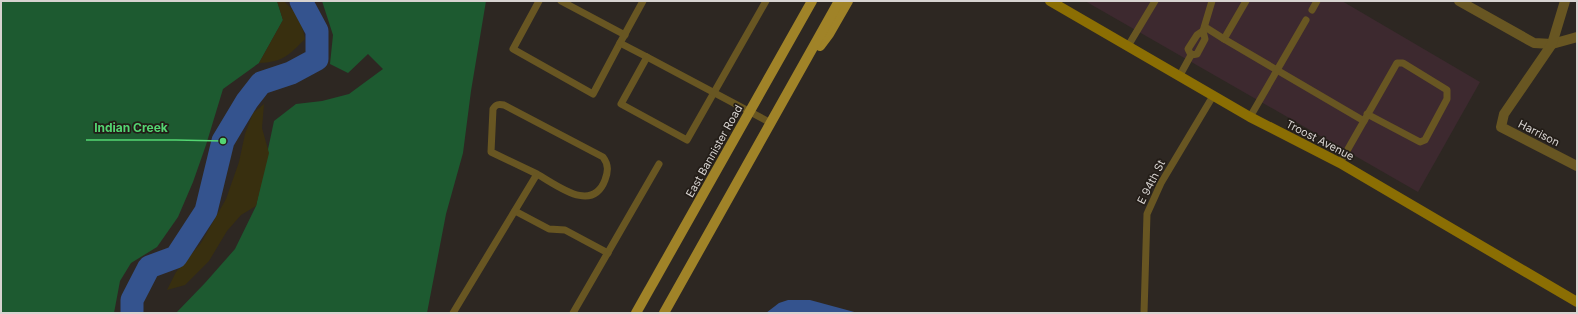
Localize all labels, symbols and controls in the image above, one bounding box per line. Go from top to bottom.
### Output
street label: East Bannister Road [683,102,745,200]
callout: Indian Creek [86,116,176,140]
street label: Troost Avenue [1284,117,1356,163]
street label: Harrison [1516,117,1562,149]
text: Indian Creek [94,120,168,135]
street label: E 94th St [1134,157,1168,206]

